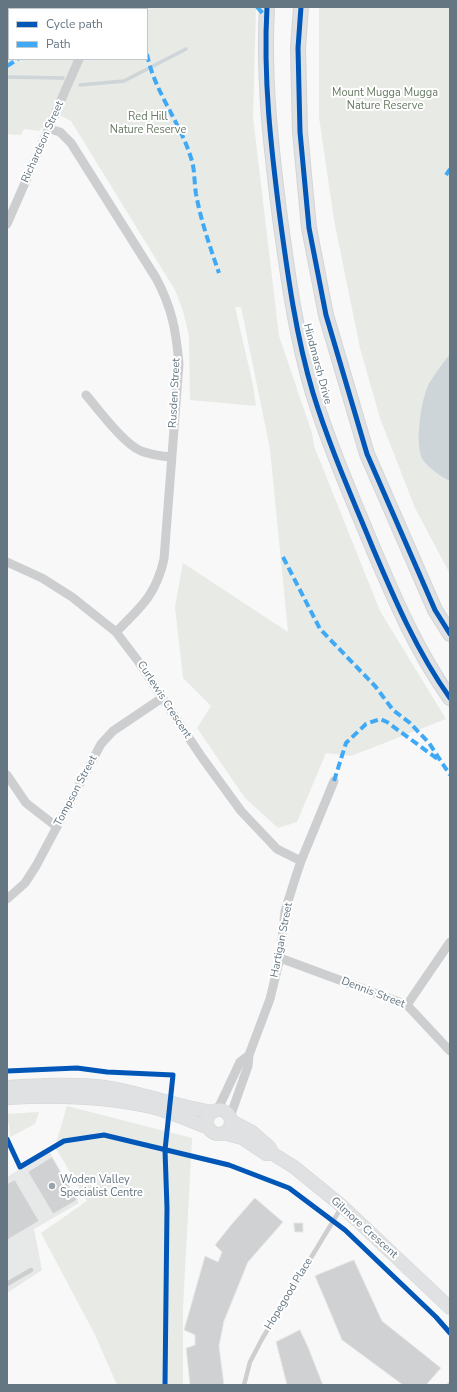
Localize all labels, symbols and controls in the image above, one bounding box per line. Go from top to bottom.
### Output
legend [8,8,148,60]
text: Cycle path [46,16,103,32]
text: Path [46,36,71,52]
park label: Mount Mugga Mugga Nature Reserve [332,86,438,112]
street label: Richardson Street [19,99,67,185]
park label: Red Hill Nature Reserve [110,110,186,136]
street label: Hindmarsh Drive [300,322,334,406]
street label: Rusden Street [167,358,183,428]
street label: Curlewis Crescent [134,659,194,741]
street label: Tompson Street [52,753,100,829]
street label: Hartigan Street [268,901,296,979]
street label: Dennis Street [339,975,407,1011]
place label: Woden Valley Specialist Centre [60,1173,143,1199]
marker: Woden Valley Specialist Centre [47,1181,57,1191]
street label: Gilmore Crescent [328,1195,400,1261]
street label: Hopegood Place [262,1256,316,1332]

